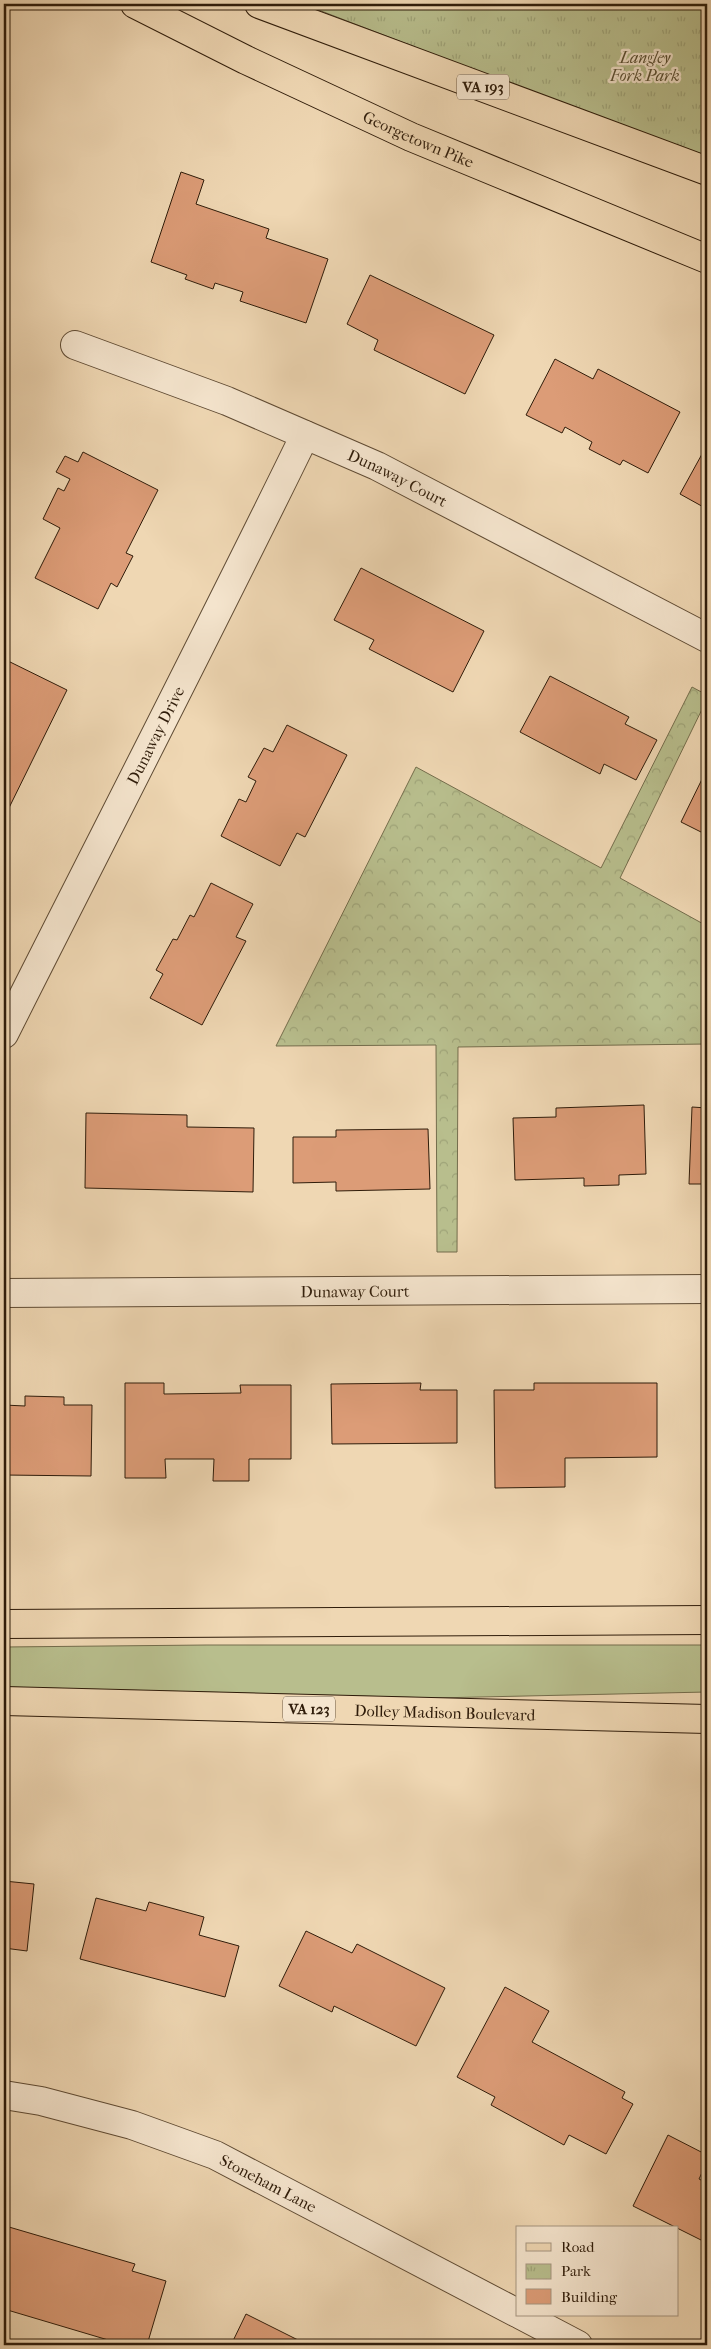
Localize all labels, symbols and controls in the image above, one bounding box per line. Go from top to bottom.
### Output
park label: Langley Fork Park [609,48,680,85]
road number: VA 193 [457,74,509,100]
street label: Georgetown Pike [360,106,477,171]
street label: Dunaway Court [345,445,451,511]
street label: Dunaway Drive [122,683,188,787]
street label: Dunaway Court [300,1281,410,1301]
road number: VA 123 [283,1696,335,1722]
street label: Dolley Madison Boulevard [354,1700,536,1724]
street label: Stoneham Lane [217,2150,320,2216]
legend [516,2226,678,2316]
text: Road [561,2238,595,2256]
text: Park [561,2262,591,2280]
text: Building [561,2288,618,2306]

